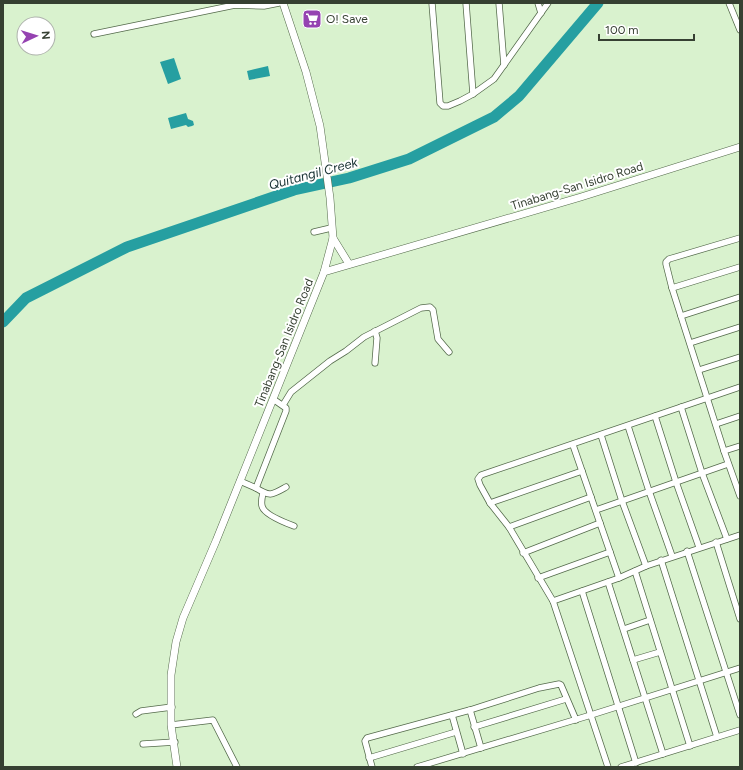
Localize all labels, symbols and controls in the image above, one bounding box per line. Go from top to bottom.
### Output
supermarket icon: O! Save [301,8,323,30]
place label: O! Save [326,12,368,26]
north arrow [16,16,56,56]
scale bar [599,16,694,42]
text: 100 m [605,23,639,37]
text: N [39,31,52,40]
water label: Quitangil Creek [267,154,360,193]
street label: Tinabang-San Isidro Road [509,159,645,213]
street label: Tinabang-San Isidro Road [252,277,316,409]

